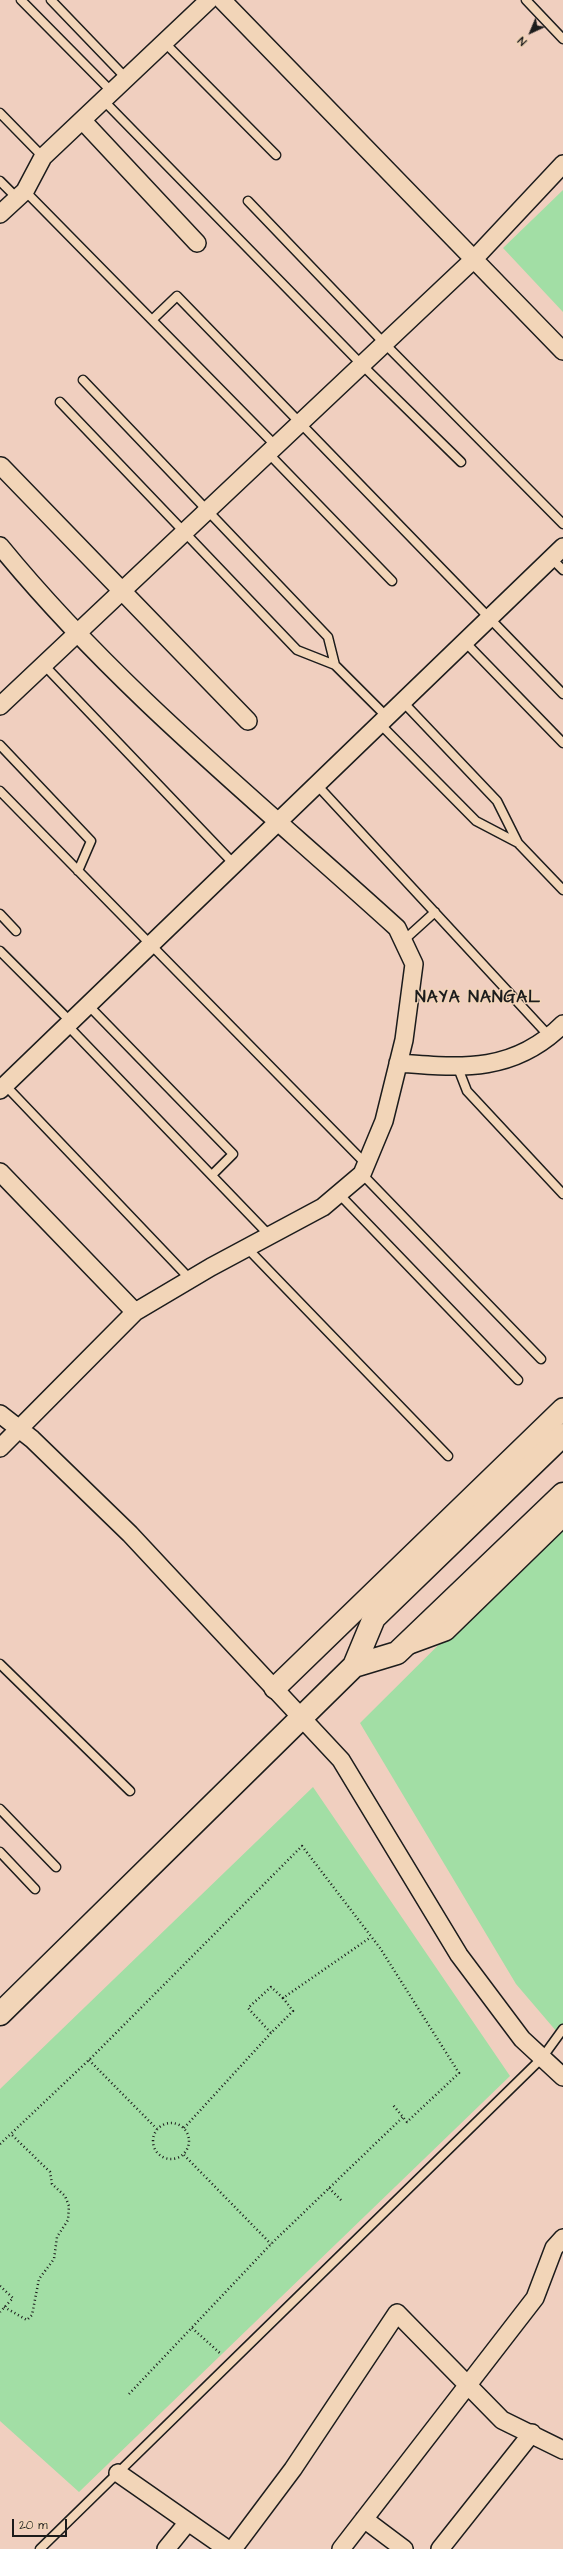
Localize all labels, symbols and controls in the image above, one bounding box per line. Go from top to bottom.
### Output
north arrow [511,12,551,52]
text: N [515,33,530,49]
district label: NAYA NANGAL [415,988,541,1008]
scale bar [14,2511,69,2537]
text: 20 m [19,2517,48,2534]

